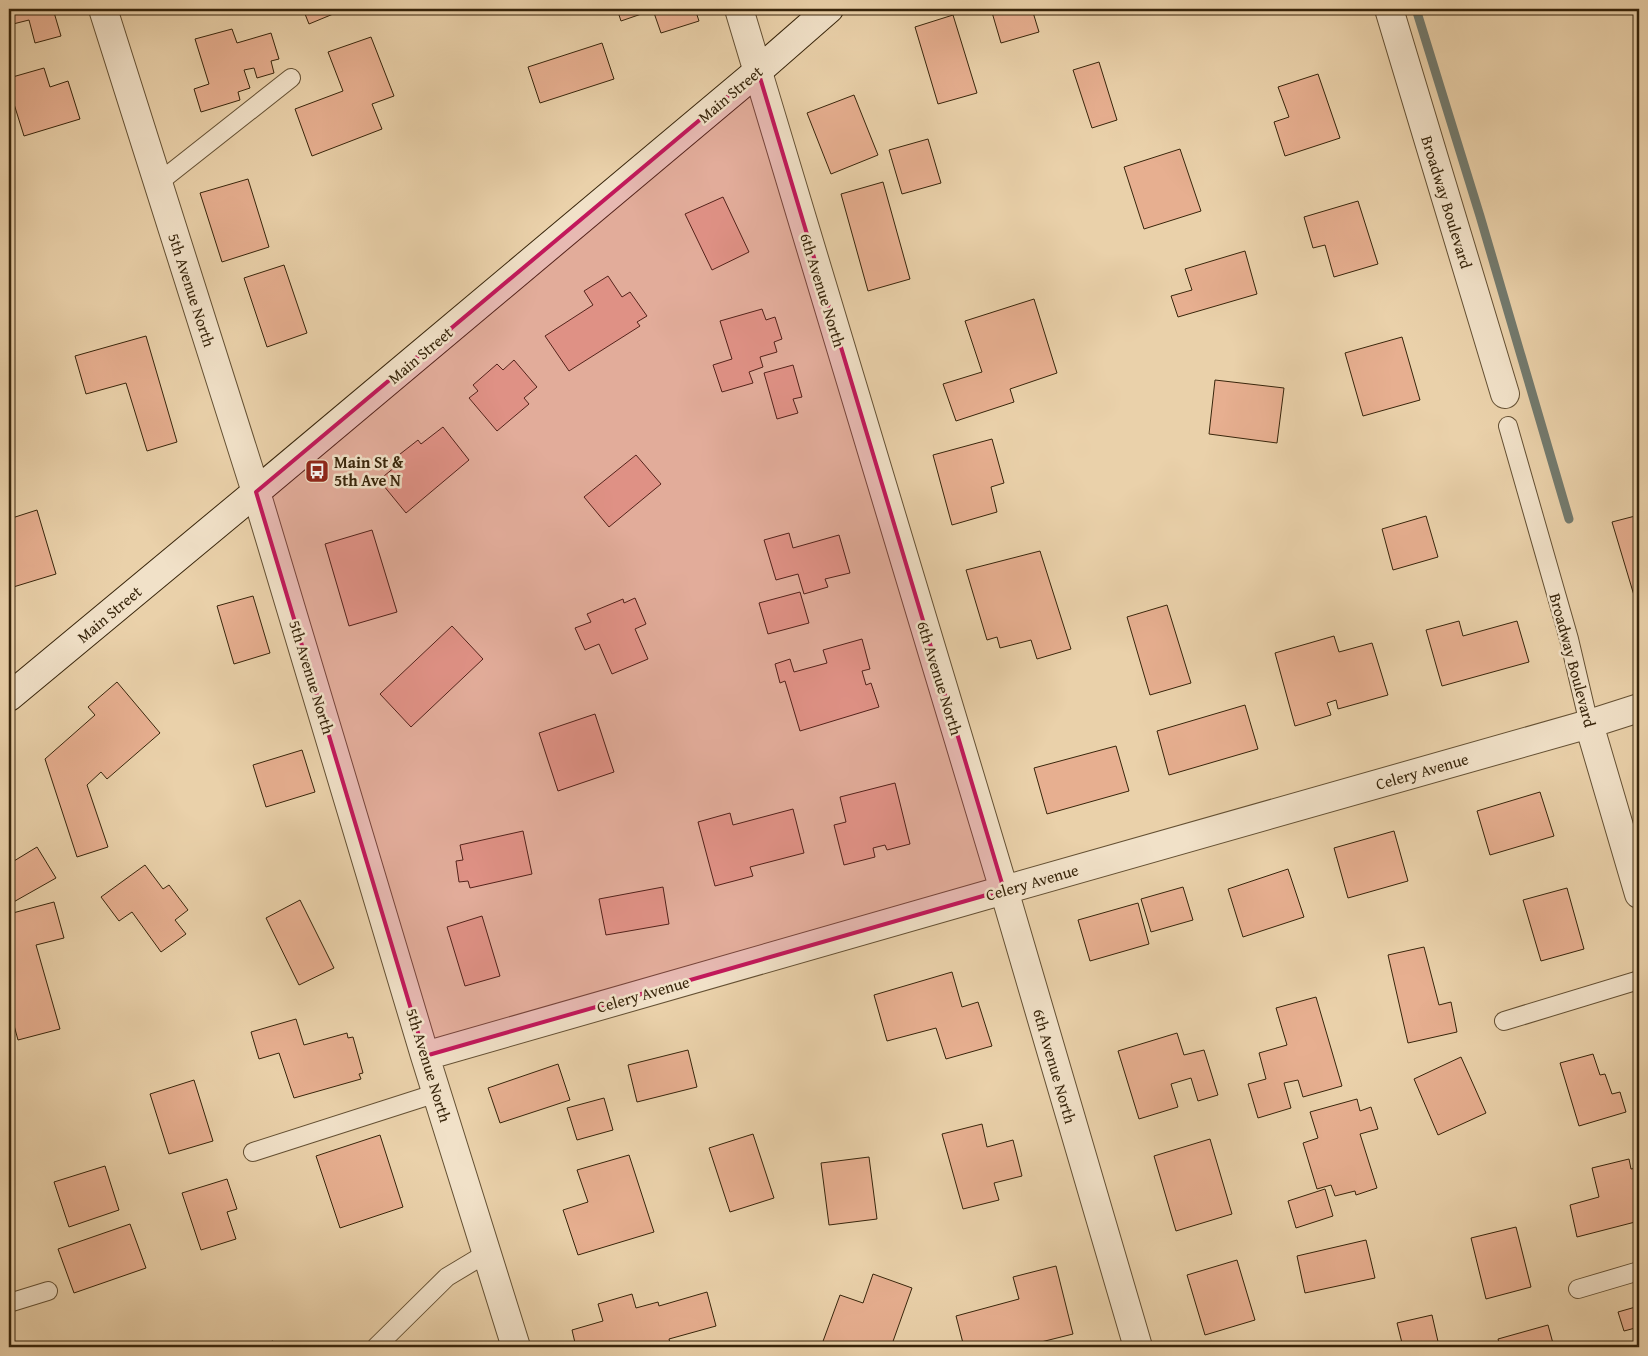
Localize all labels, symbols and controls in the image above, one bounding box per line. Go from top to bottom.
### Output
street label: Main Street [692,59,768,128]
street label: Broadway Boulevard [1415,133,1479,272]
street label: 5th Avenue North [162,230,222,350]
street label: 6th Avenue North [794,230,852,350]
street label: Main Street [382,320,458,389]
place label: Main St & 5th Ave N [334,450,404,492]
bus stop icon: Main St & 5th Ave N [304,458,330,484]
street label: Main Street [71,579,147,648]
street label: Broadway Boulevard [1544,590,1603,730]
street label: 5th Avenue North [283,617,341,737]
street label: 6th Avenue North [911,618,969,738]
street label: Celery Avenue [1373,746,1471,796]
street label: Celery Avenue [983,857,1081,907]
street label: Celery Avenue [594,969,692,1019]
street label: 5th Avenue North [400,1005,458,1125]
street label: 6th Avenue North [1027,1006,1083,1126]

